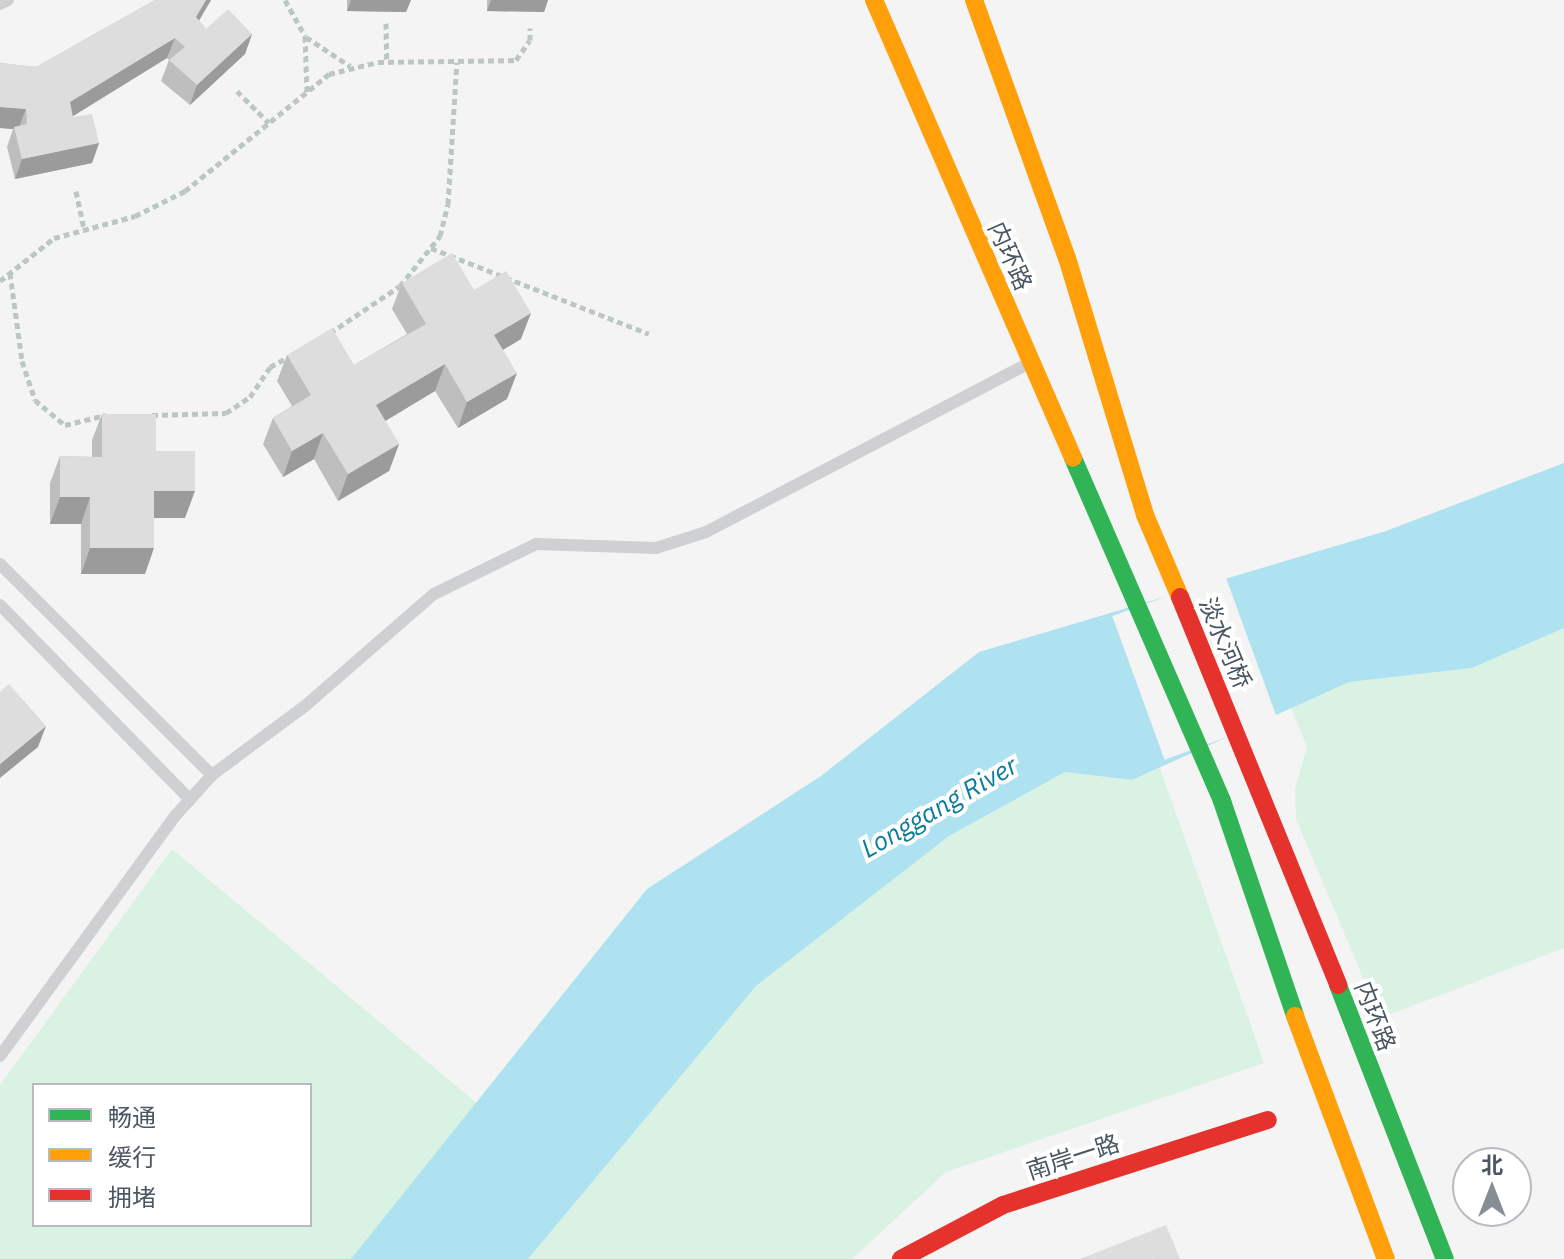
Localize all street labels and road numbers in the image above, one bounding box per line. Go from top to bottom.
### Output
street label: 内环路 [982,217,1038,295]
street label: 淡水河桥 [1193,593,1257,693]
street label: 内环路 [1349,977,1401,1055]
street label: 南岸一路 [1023,1128,1123,1186]

